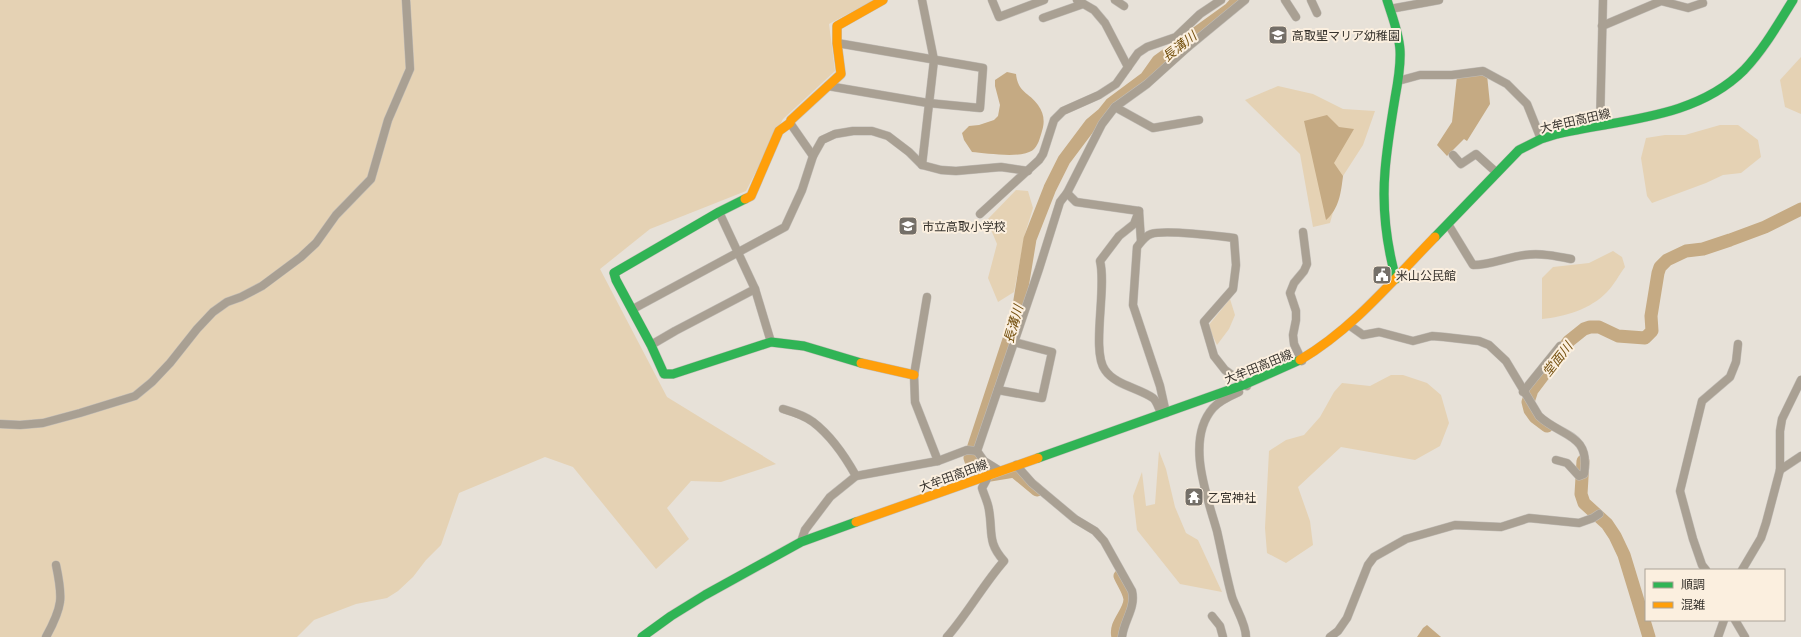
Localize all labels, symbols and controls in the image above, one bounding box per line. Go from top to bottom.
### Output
school or university icon: 高取聖マリア幼稚園 [1267,24,1289,46]
water label: 長溝川 [1159,26,1201,64]
place label: 高取聖マリア幼稚園 [1292,28,1400,42]
street label: 大牟田高田線 [1538,105,1612,135]
school or university icon: 市立高取小学校 [897,215,919,237]
place label: 市立高取小学校 [922,219,1006,233]
public building icon: 米山公民館 [1371,264,1393,286]
place label: 米山公民館 [1396,268,1456,282]
water label: 長溝川 [1000,301,1027,345]
water label: 堂面川 [1539,337,1577,379]
street label: 大牟田高田線 [1222,346,1294,386]
street label: 大牟田高田線 [917,456,989,494]
temple icon: 乙宮神社 [1183,486,1205,508]
place label: 乙宮神社 [1208,490,1256,504]
legend [1645,569,1785,621]
text: 順調 [1681,577,1705,591]
text: 混雑 [1681,597,1705,611]

